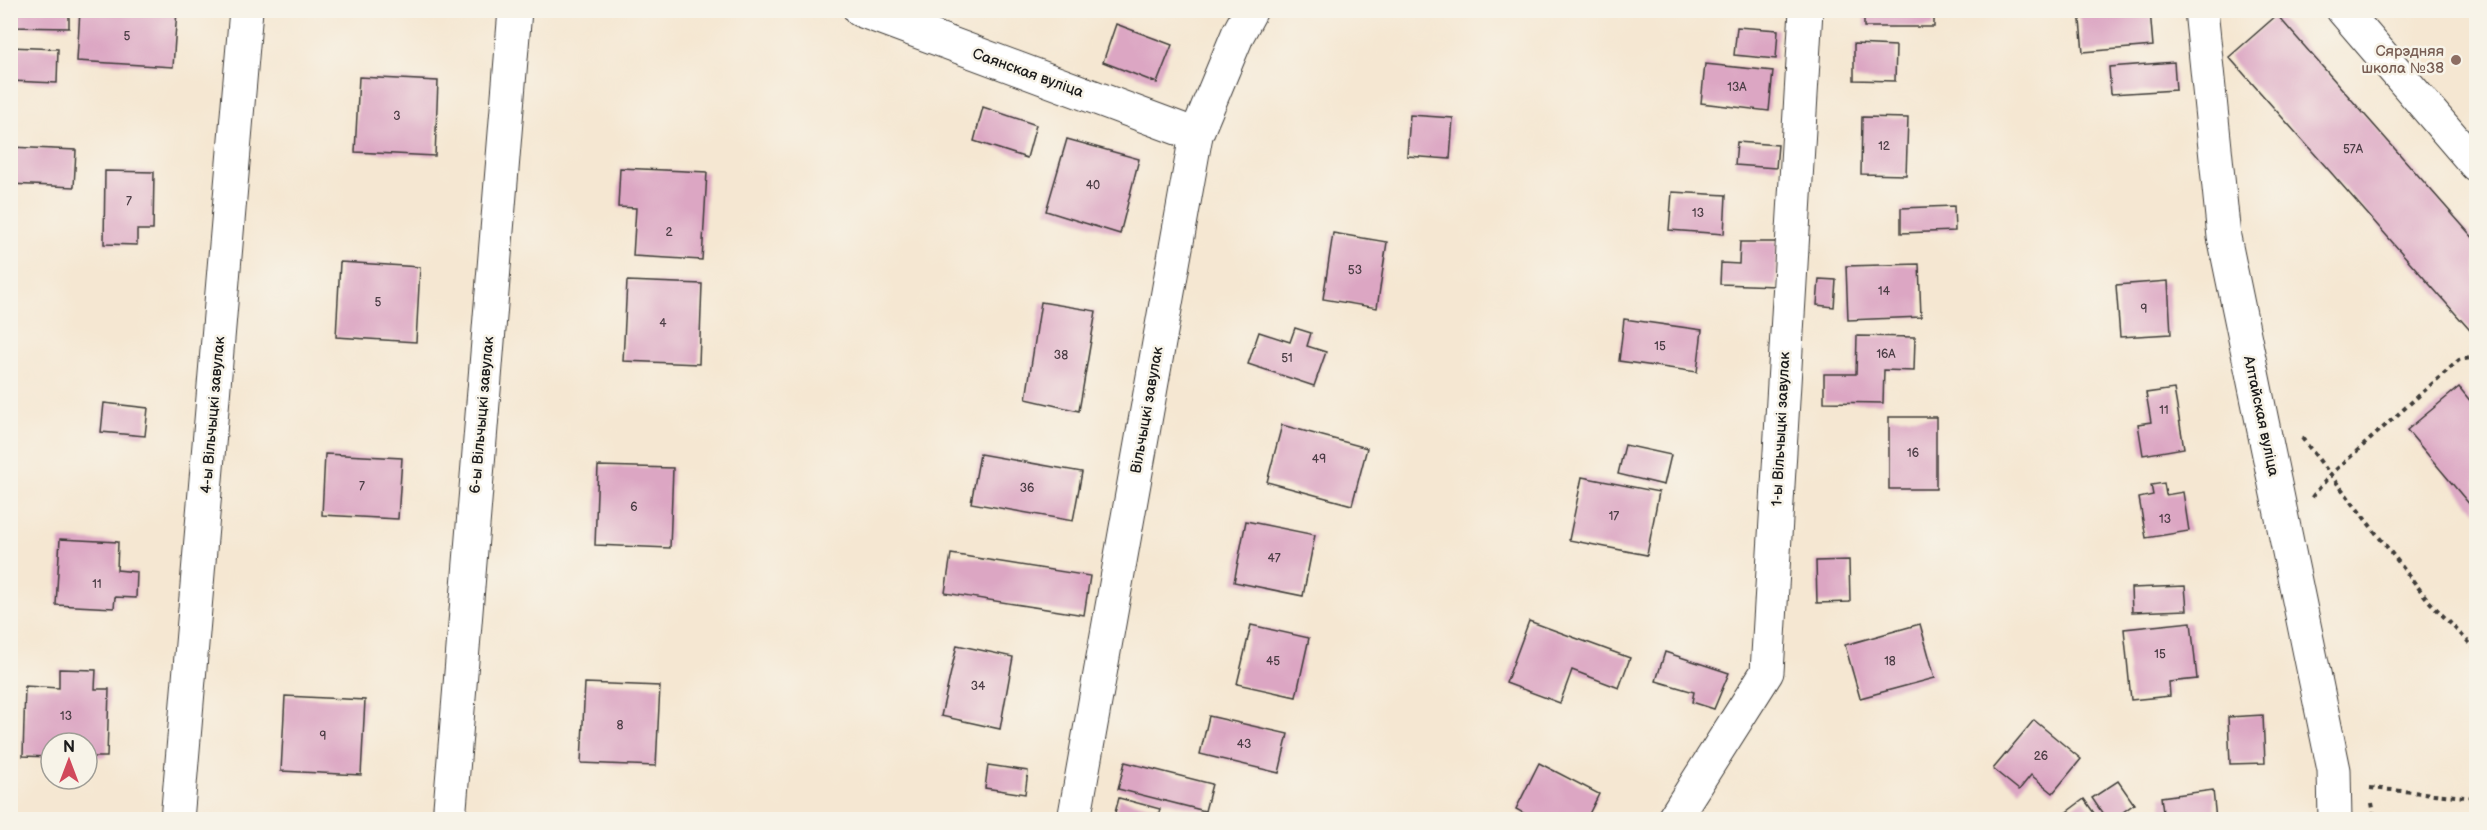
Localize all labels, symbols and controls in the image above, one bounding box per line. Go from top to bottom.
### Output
house number: 5 [124,29,131,44]
place label: Сярэдняя школа №38 [2362,42,2444,78]
street label: Саянская вуліца [970,44,1086,102]
marker: Сярэдняя школа №38 [2449,53,2463,67]
house number: 13А [1727,80,1747,95]
house number: 3 [393,109,401,124]
house number: 12 [1878,139,1890,154]
house number: 57А [2343,142,2364,157]
house number: 40 [1086,178,1100,193]
house number: 7 [126,194,132,209]
house number: 13 [1692,206,1704,221]
house number: 2 [665,225,673,240]
house number: 53 [1348,263,1362,278]
house number: 14 [1878,284,1891,299]
house number: 5 [375,295,382,310]
house number: 9 [2141,302,2148,317]
house number: 4 [659,316,667,331]
street label: 4-ы Вільчыцкі завулак [197,335,229,494]
street label: 6-ы Вільчыцкі завулак [466,335,498,495]
house number: 15 [1654,339,1666,354]
street label: Вільчыцкі завулак [1126,345,1168,475]
house number: 16А [1876,347,1896,362]
house number: 38 [1054,348,1068,363]
house number: 51 [1281,351,1293,366]
street label: 1-ы Вільчыцкі завулак [1767,351,1795,507]
street label: Алтайская вуліца [2239,353,2283,478]
house number: 11 [2159,403,2169,418]
house number: 16 [1907,446,1919,461]
house number: 49 [1312,452,1326,467]
house number: 7 [359,479,365,494]
house number: 36 [1020,481,1034,496]
house number: 6 [630,500,638,515]
house number: 17 [1609,509,1619,524]
house number: 13 [2159,512,2171,527]
house number: 47 [1267,551,1281,566]
house number: 11 [92,577,102,592]
house number: 15 [2154,647,2166,662]
house number: 45 [1266,654,1280,669]
house number: 18 [1884,654,1896,669]
house number: 34 [971,679,986,694]
house number: 13 [60,709,72,724]
house number: 8 [617,718,624,733]
house number: 9 [320,729,327,744]
north arrow [39,731,99,791]
house number: 43 [1237,737,1251,752]
text: N [63,738,75,757]
house number: 26 [2034,749,2048,764]

